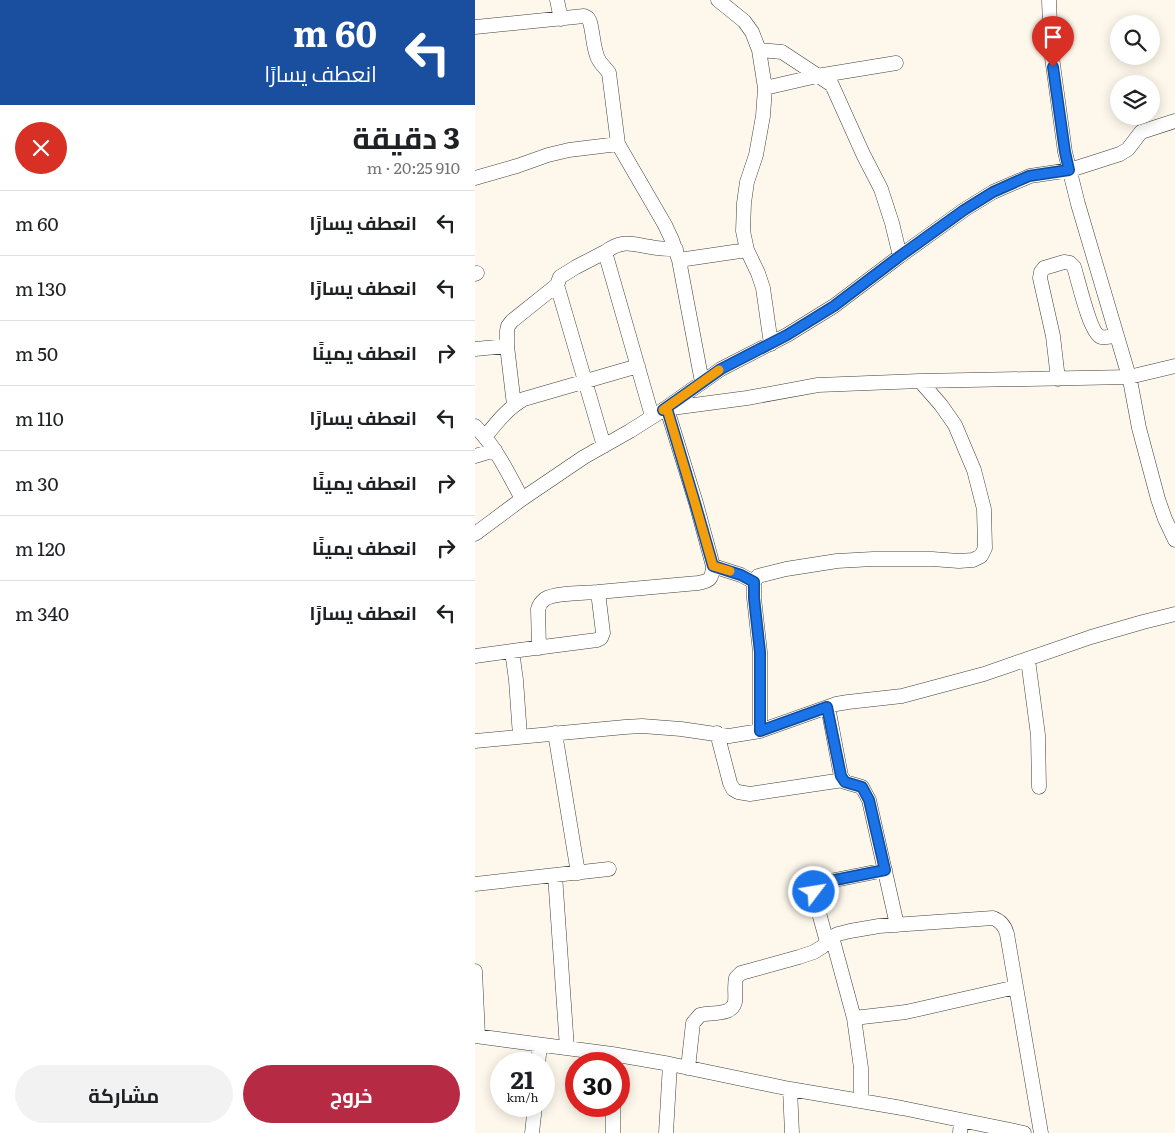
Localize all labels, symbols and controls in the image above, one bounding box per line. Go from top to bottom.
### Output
text: 60 m [293,6,377,58]
map controls [1110,15,1160,125]
button: search [1110,15,1160,65]
pin [1032,16,1074,67]
icon: left [395,20,460,85]
icon: arrive [1039,23,1067,51]
text: انعطف يسارًا [264,56,377,89]
button: layers [1110,75,1160,125]
text: 3 دقيقة [352,114,460,158]
button: close [15,122,67,174]
text: 910 m · 20:25 [367,155,460,179]
text: انعطف يسارًا [310,208,417,236]
text: 60 m [15,209,58,237]
icon: left [432,209,460,237]
text: انعطف يسارًا [310,273,417,301]
text: 130 m [15,274,66,302]
icon: left [432,274,460,302]
text: انعطف يمينًا [312,338,417,366]
text: 50 m [15,339,58,367]
icon: right [432,339,460,367]
text: انعطف يسارًا [310,403,417,431]
text: 110 m [15,404,64,432]
icon: left [432,404,460,432]
text: انعطف يمينًا [312,468,417,496]
text: 30 m [15,469,59,497]
icon: right [432,469,460,497]
text: انعطف يمينًا [312,533,417,561]
text: 120 m [15,534,66,562]
icon: right [432,534,460,562]
text: انعطف يسارًا [310,598,417,626]
text: 340 m [15,599,69,627]
icon: left [432,599,460,627]
position arrow [787,865,839,917]
speed limit sign: 30 [565,1052,630,1117]
text: 21 [511,1060,534,1097]
button: مشاركة [15,1065,233,1123]
button: خروج [243,1065,460,1123]
text: km/h [507,1088,538,1106]

